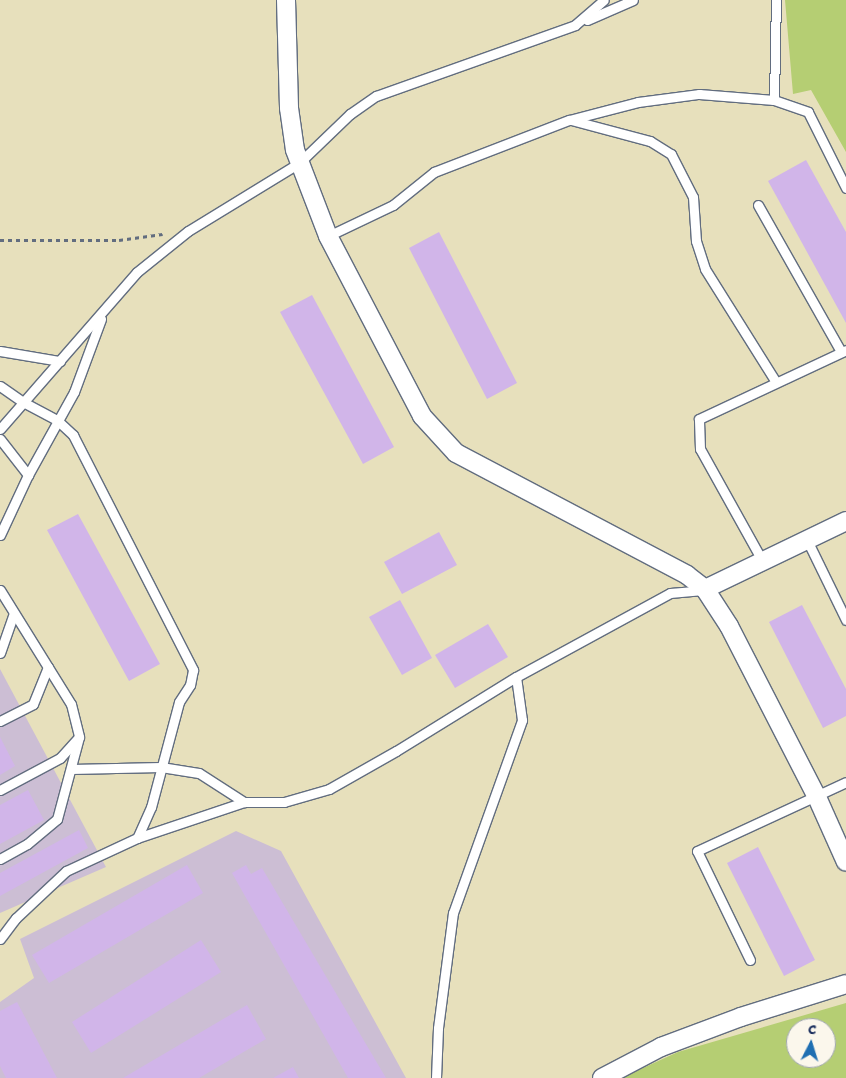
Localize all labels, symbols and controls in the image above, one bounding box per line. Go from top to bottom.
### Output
north arrow [786,1018,836,1068]
text: С [807,1020,817,1038]

